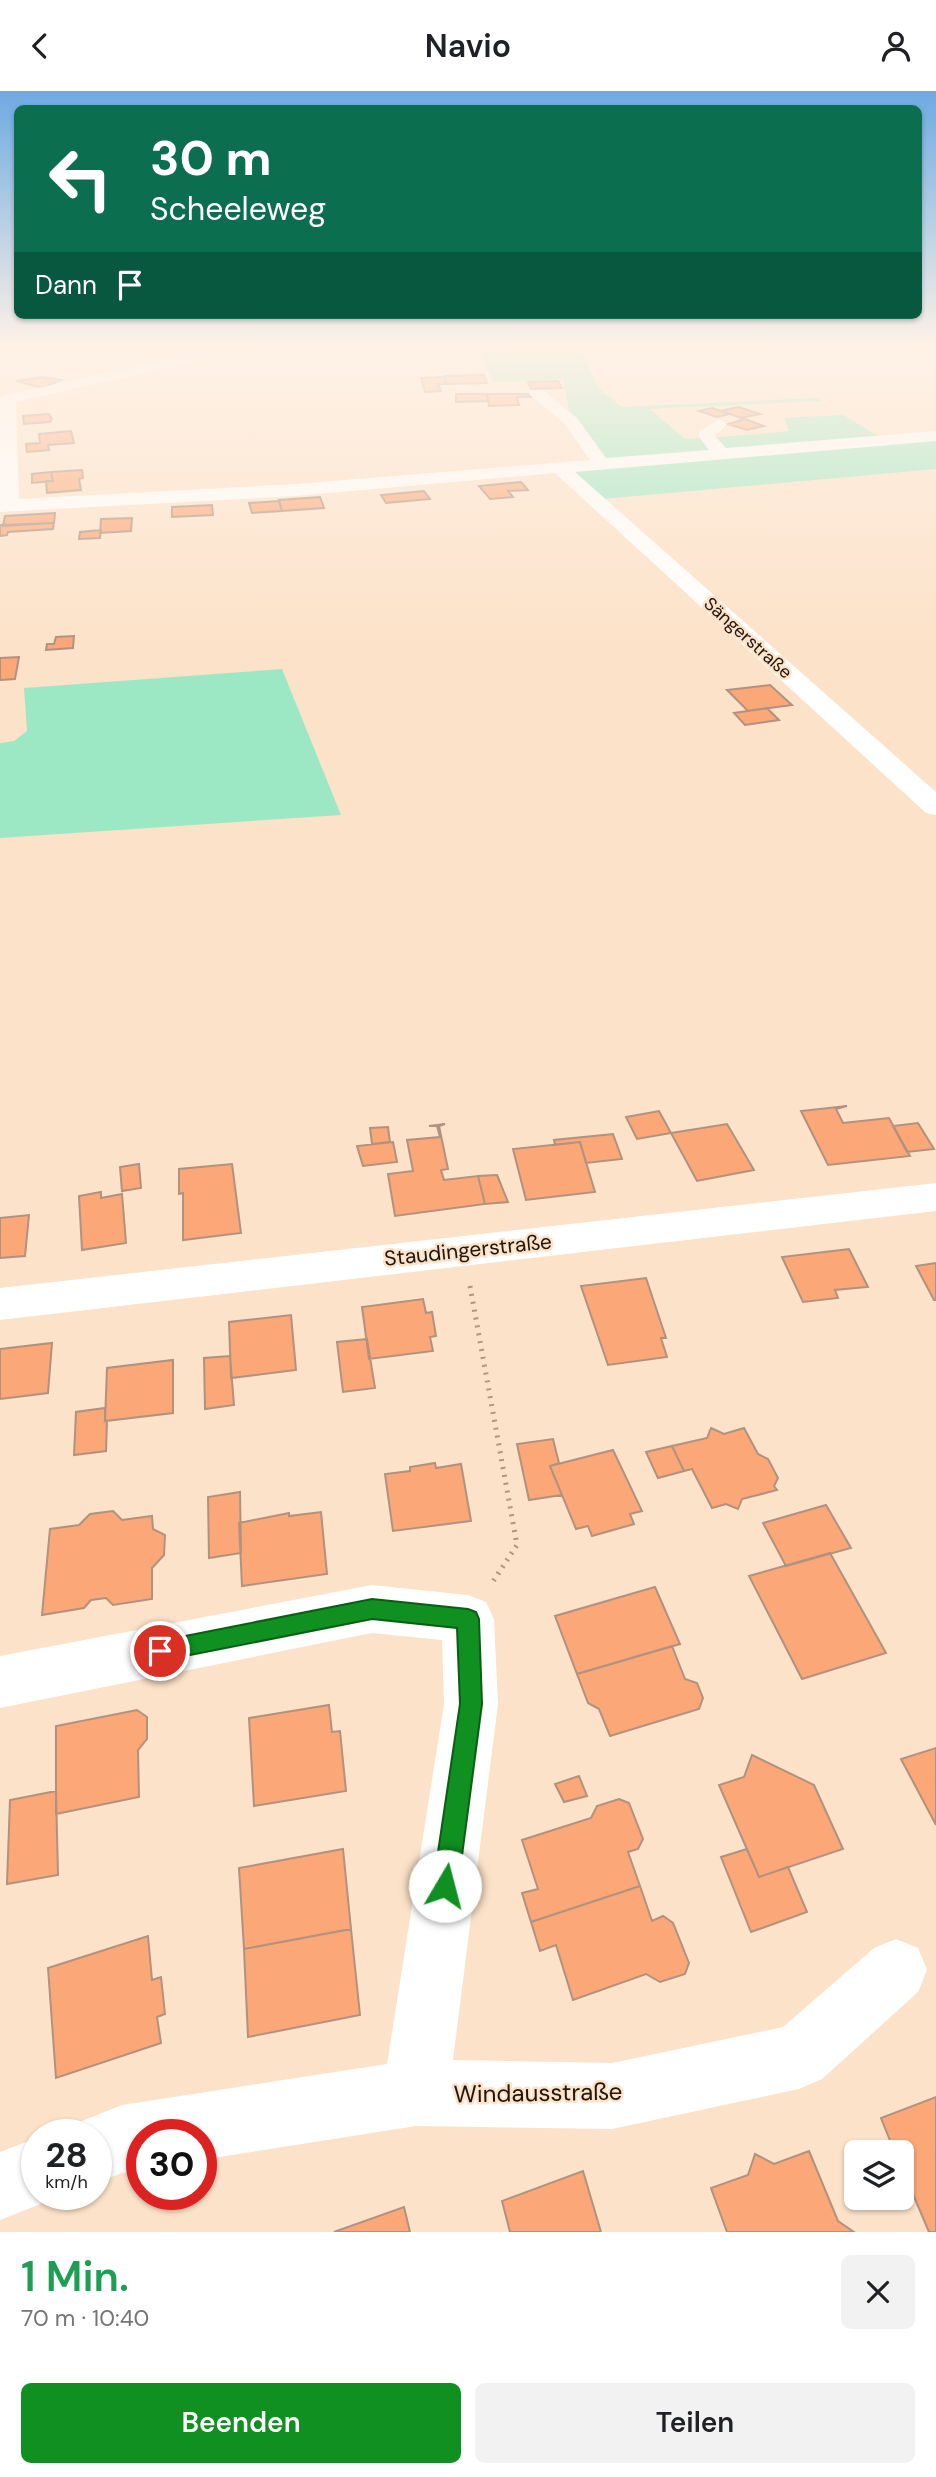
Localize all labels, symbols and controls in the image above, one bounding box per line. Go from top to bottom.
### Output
text: Navio [425,25,511,67]
icon: back [21,27,59,65]
icon: person [877,27,915,65]
text: 30 m [150,126,272,190]
icon: left [35,133,126,224]
text: Scheeleweg [150,188,326,230]
icon: arrive [111,266,149,304]
text: Dann [35,268,97,302]
street label: Sängerstraße [699,592,797,684]
street label: Staudingerstraße [383,1227,553,1273]
pin [130,1621,190,1681]
icon: arrive [141,1632,179,1670]
position arrow [408,1849,482,1923]
street label: Windausstraße [453,2076,623,2109]
speed limit sign: 30 [126,2119,217,2210]
text: 28 [45,2132,88,2178]
map controls [844,2140,914,2210]
button: layers [844,2140,914,2210]
text: km/h [45,2170,88,2194]
text: 1 Min. [21,2249,129,2304]
button: close [841,2255,915,2329]
text: 70 m · 10:40 [21,2303,149,2333]
button: Beenden [21,2383,461,2463]
button: Teilen [475,2383,915,2463]

